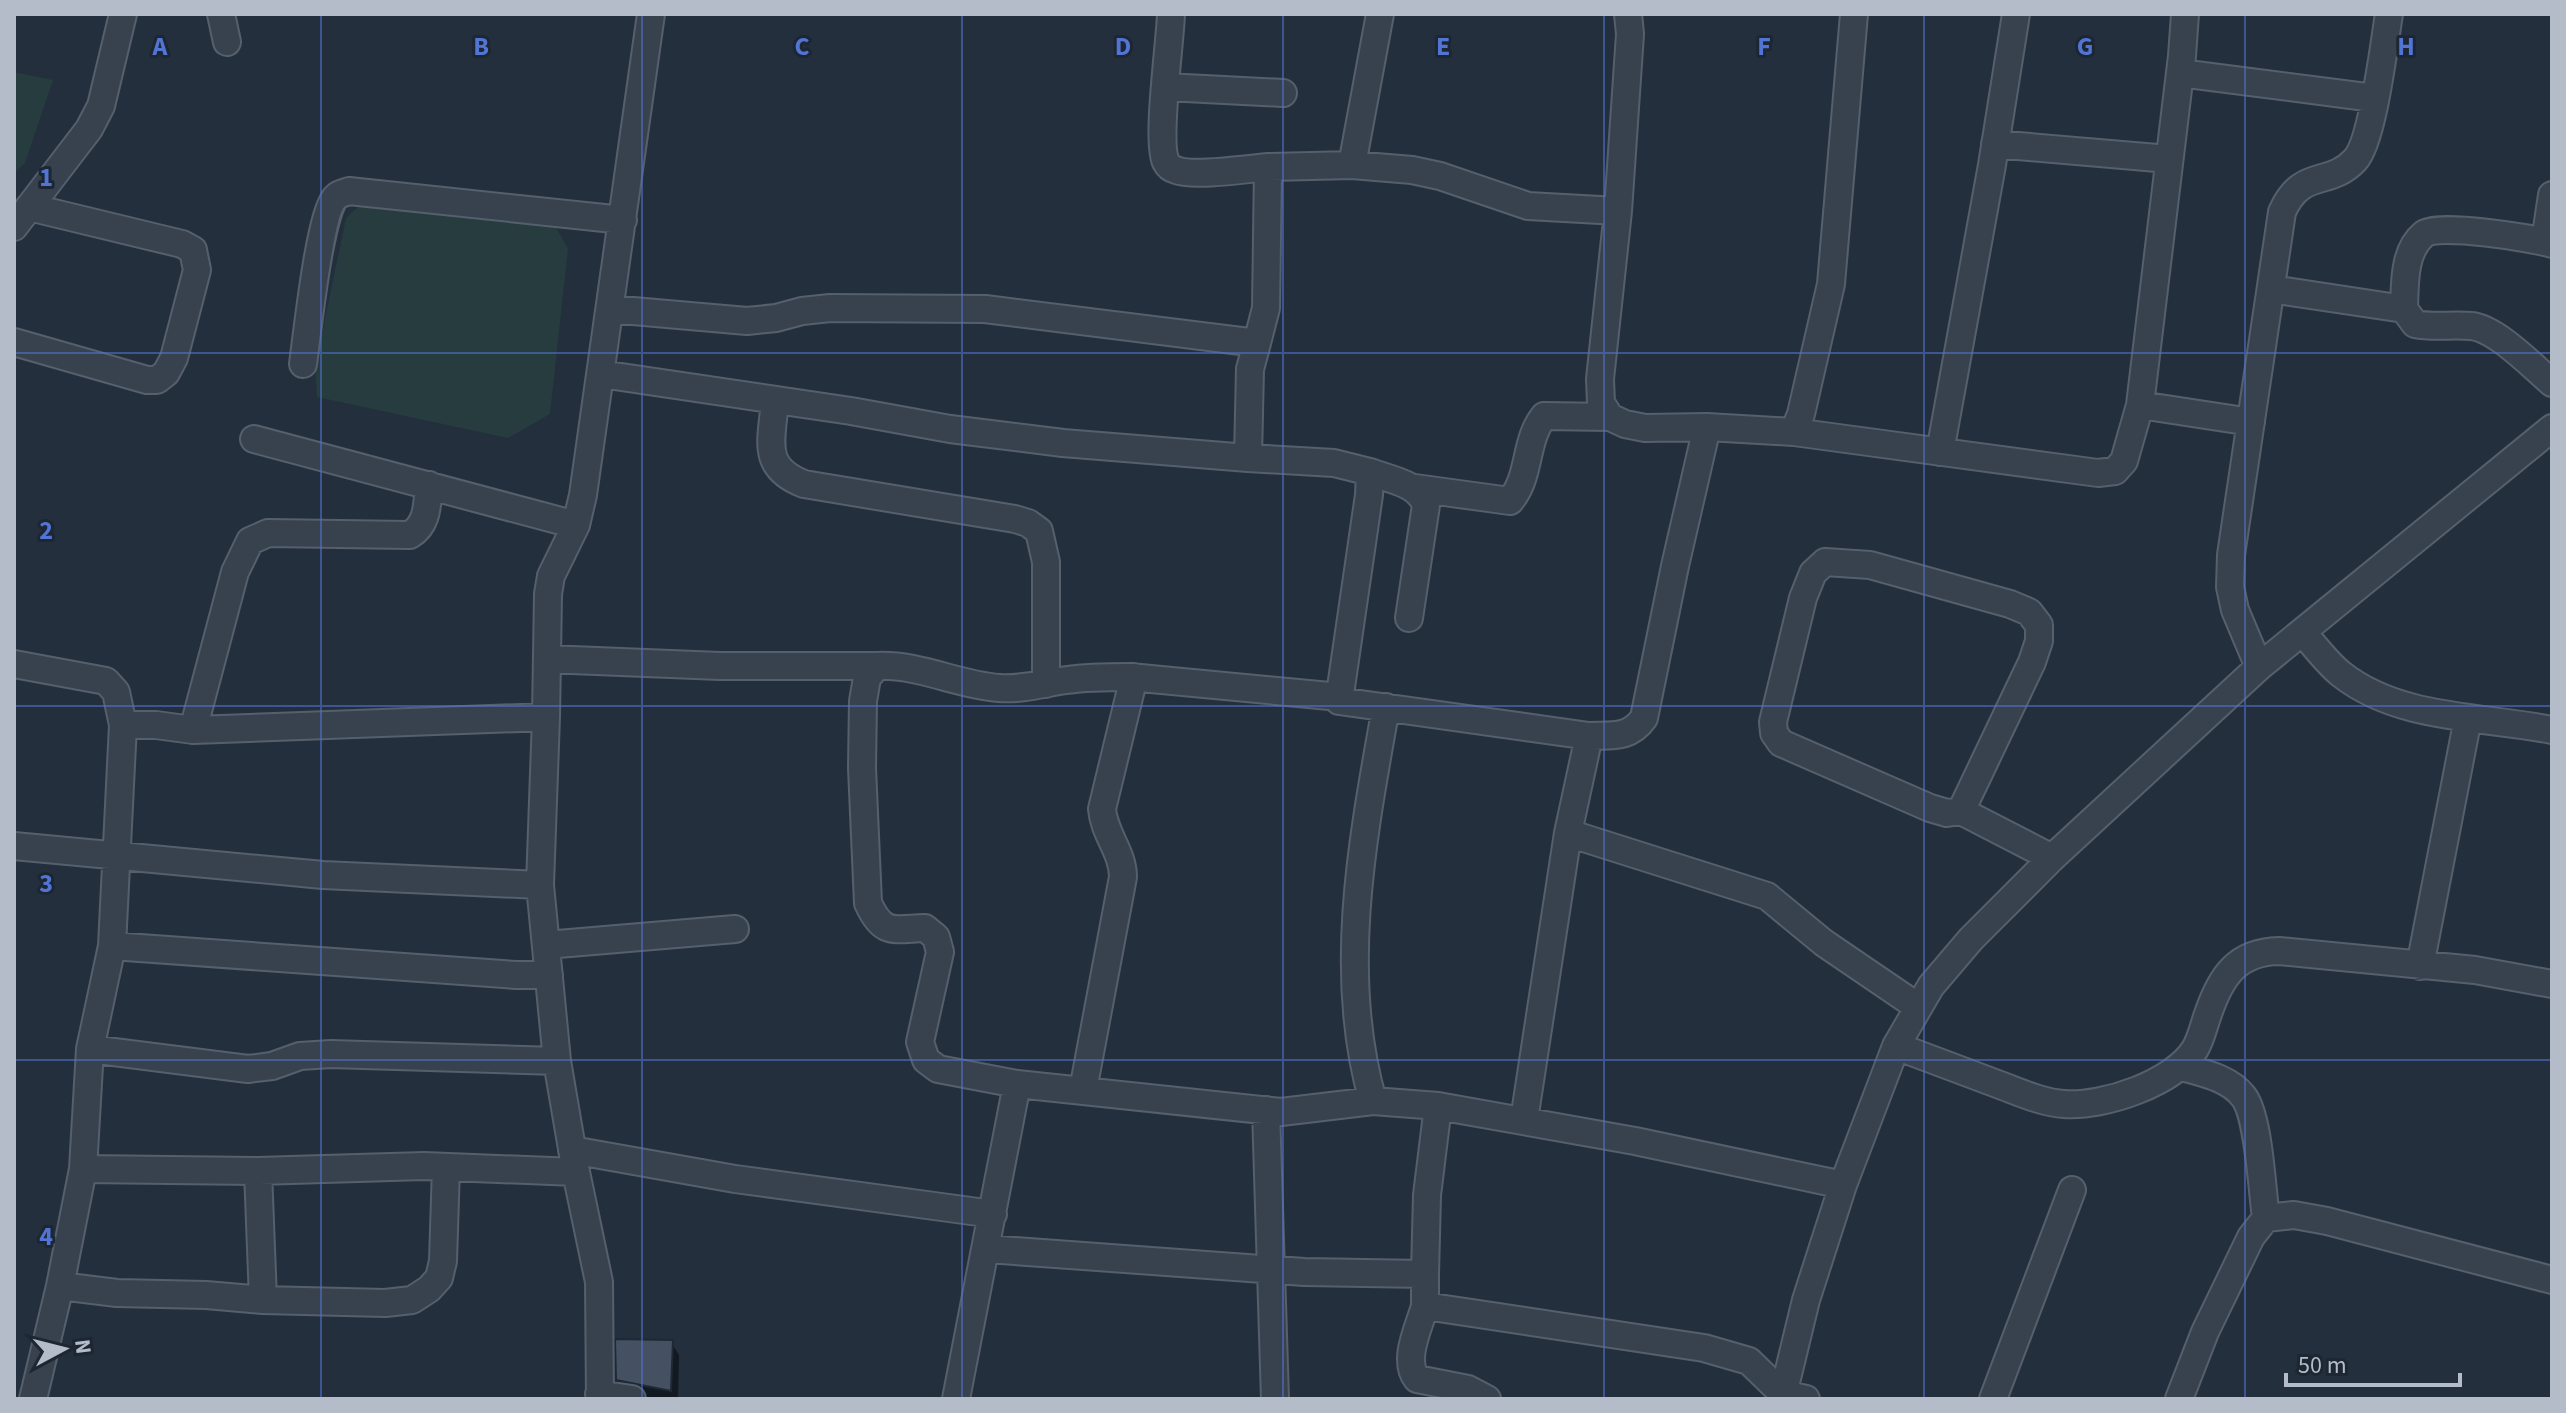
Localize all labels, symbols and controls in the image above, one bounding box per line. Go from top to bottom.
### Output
text: A [152,28,169,65]
text: B [473,28,489,65]
text: C [794,28,810,65]
text: D [1115,28,1131,65]
text: E [1436,28,1450,65]
text: F [1757,28,1771,65]
text: G [2077,28,2093,65]
text: H [2397,28,2415,65]
text: 1 [39,159,53,196]
text: 2 [39,512,53,549]
text: 3 [39,865,53,902]
text: 4 [39,1218,53,1255]
north arrow [24,1309,104,1389]
text: N [66,1337,100,1356]
scale bar [2286,1337,2460,1387]
text: 50 m [2298,1348,2347,1383]

